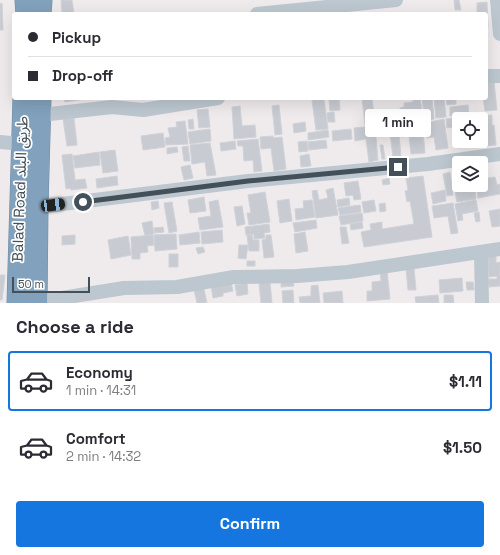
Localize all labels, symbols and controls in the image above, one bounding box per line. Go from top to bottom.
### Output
text: Pickup [52,28,101,47]
text: Drop-off [52,66,113,85]
callout: 1 min [365,109,431,137]
map controls [452,112,488,192]
button: locate [452,112,488,148]
text: 1 min [382,114,414,131]
street label: Balad Road طريق البلد [7,116,33,262]
button: layers [452,156,488,192]
route end [389,158,407,176]
route start [74,193,92,211]
car [40,198,66,212]
scale bar [12,275,90,294]
text: 50 m [18,277,44,291]
text: Choose a ride [16,315,134,338]
icon: car [18,363,54,399]
text: Economy [66,363,133,382]
text: $1.11 [449,372,482,391]
text: 1 min · 14:31 [66,382,136,399]
icon: car [18,429,54,465]
text: Comfort [66,429,126,448]
text: $1.50 [443,438,482,457]
text: 2 min · 14:32 [66,448,141,465]
button: Confirm [16,501,484,547]

